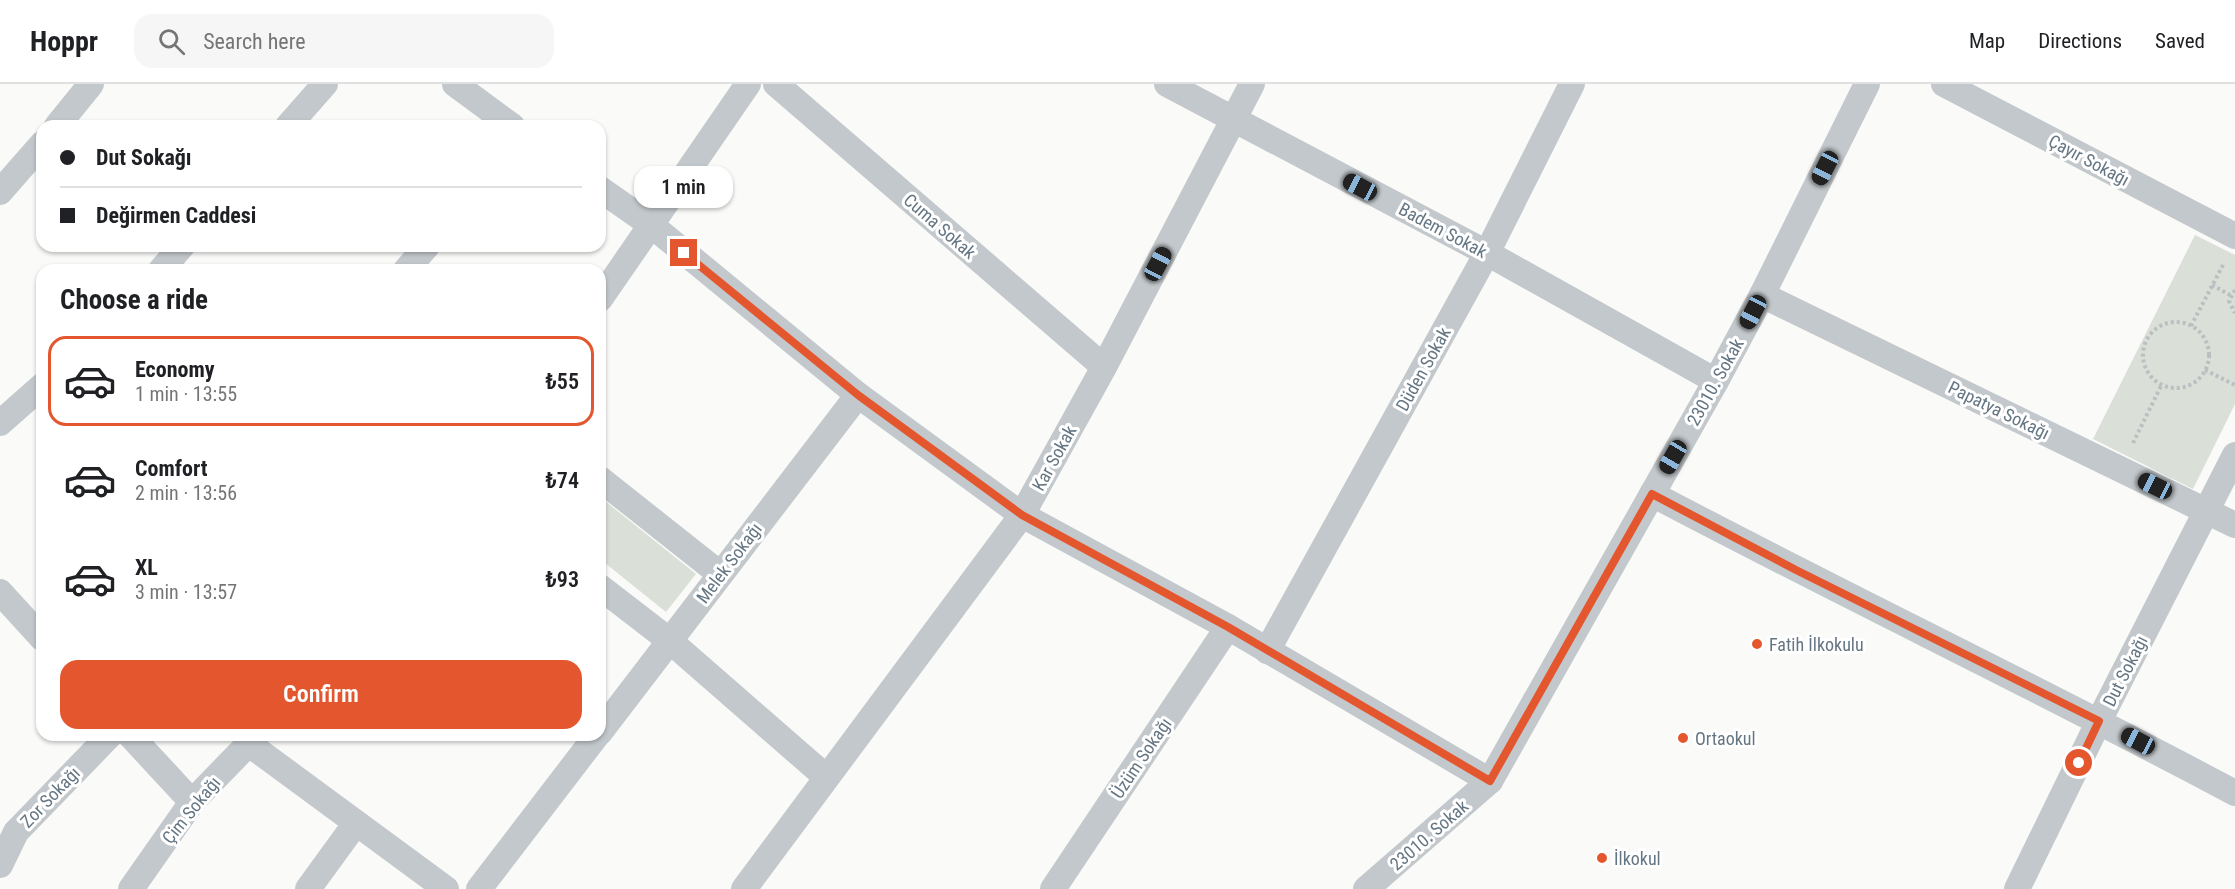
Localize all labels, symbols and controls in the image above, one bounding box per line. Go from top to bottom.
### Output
search box [134,14,554,68]
text: Hoppr [30,25,98,58]
icon: search [155,25,188,58]
text: Search here [203,29,305,54]
text: Map [1969,29,2005,53]
text: Directions [2038,29,2122,53]
text: Saved [2155,29,2205,53]
street label: Çayır Sokağı [2045,130,2133,190]
text: Dut Sokağı [96,145,192,170]
car [1809,148,1841,188]
callout: 1 min [634,166,734,208]
car [1340,171,1380,203]
text: 1 min [661,175,706,199]
street label: Cuma Sokak [900,189,980,263]
street label: Badem Sokak [1395,198,1491,262]
text: Değirmen Caddesi [96,203,256,228]
route end [670,239,697,266]
car [1142,244,1174,284]
text: Choose a ride [60,284,208,316]
car [1737,292,1769,332]
street label: Düden Sokak [1391,323,1455,415]
street label: 23010. Sokak [1682,335,1748,429]
icon: car [63,354,117,408]
text: Economy [135,357,215,382]
text: ₺55 [545,369,579,394]
street label: Papatya Sokağı [1945,377,2053,443]
text: 1 min · 13:55 [135,382,237,406]
street label: Kar Sokak [1028,422,1080,494]
car [1656,437,1690,477]
icon: car [63,453,117,507]
text: Comfort [135,456,208,481]
text: ₺74 [545,468,579,493]
car [2135,470,2175,502]
text: 2 min · 13:56 [135,481,237,505]
street label: Melek Sokağı [692,519,766,607]
icon: car [63,552,117,606]
text: XL [135,555,158,580]
text: ₺93 [545,567,579,592]
text: 3 min · 13:57 [135,580,237,604]
street label: Dut Sokağı [2098,632,2152,710]
place label: Fatih İlkokulu [1769,634,1864,655]
marker: Fatih İlkokulu [1750,637,1764,651]
button: Confirm [60,660,582,729]
street label: Üzüm Sokağı [1106,714,1176,802]
car [2118,725,2158,757]
place label: Ortaokul [1695,728,1756,749]
marker: Ortaokul [1676,731,1690,745]
route start [2065,749,2092,776]
street label: Zor Sokağı [16,762,84,832]
street label: Çim Sokağı [158,772,224,848]
street label: 23010. Sokak [1386,795,1472,875]
place label: İlkokul [1614,848,1661,869]
marker: İlkokul [1595,851,1609,865]

